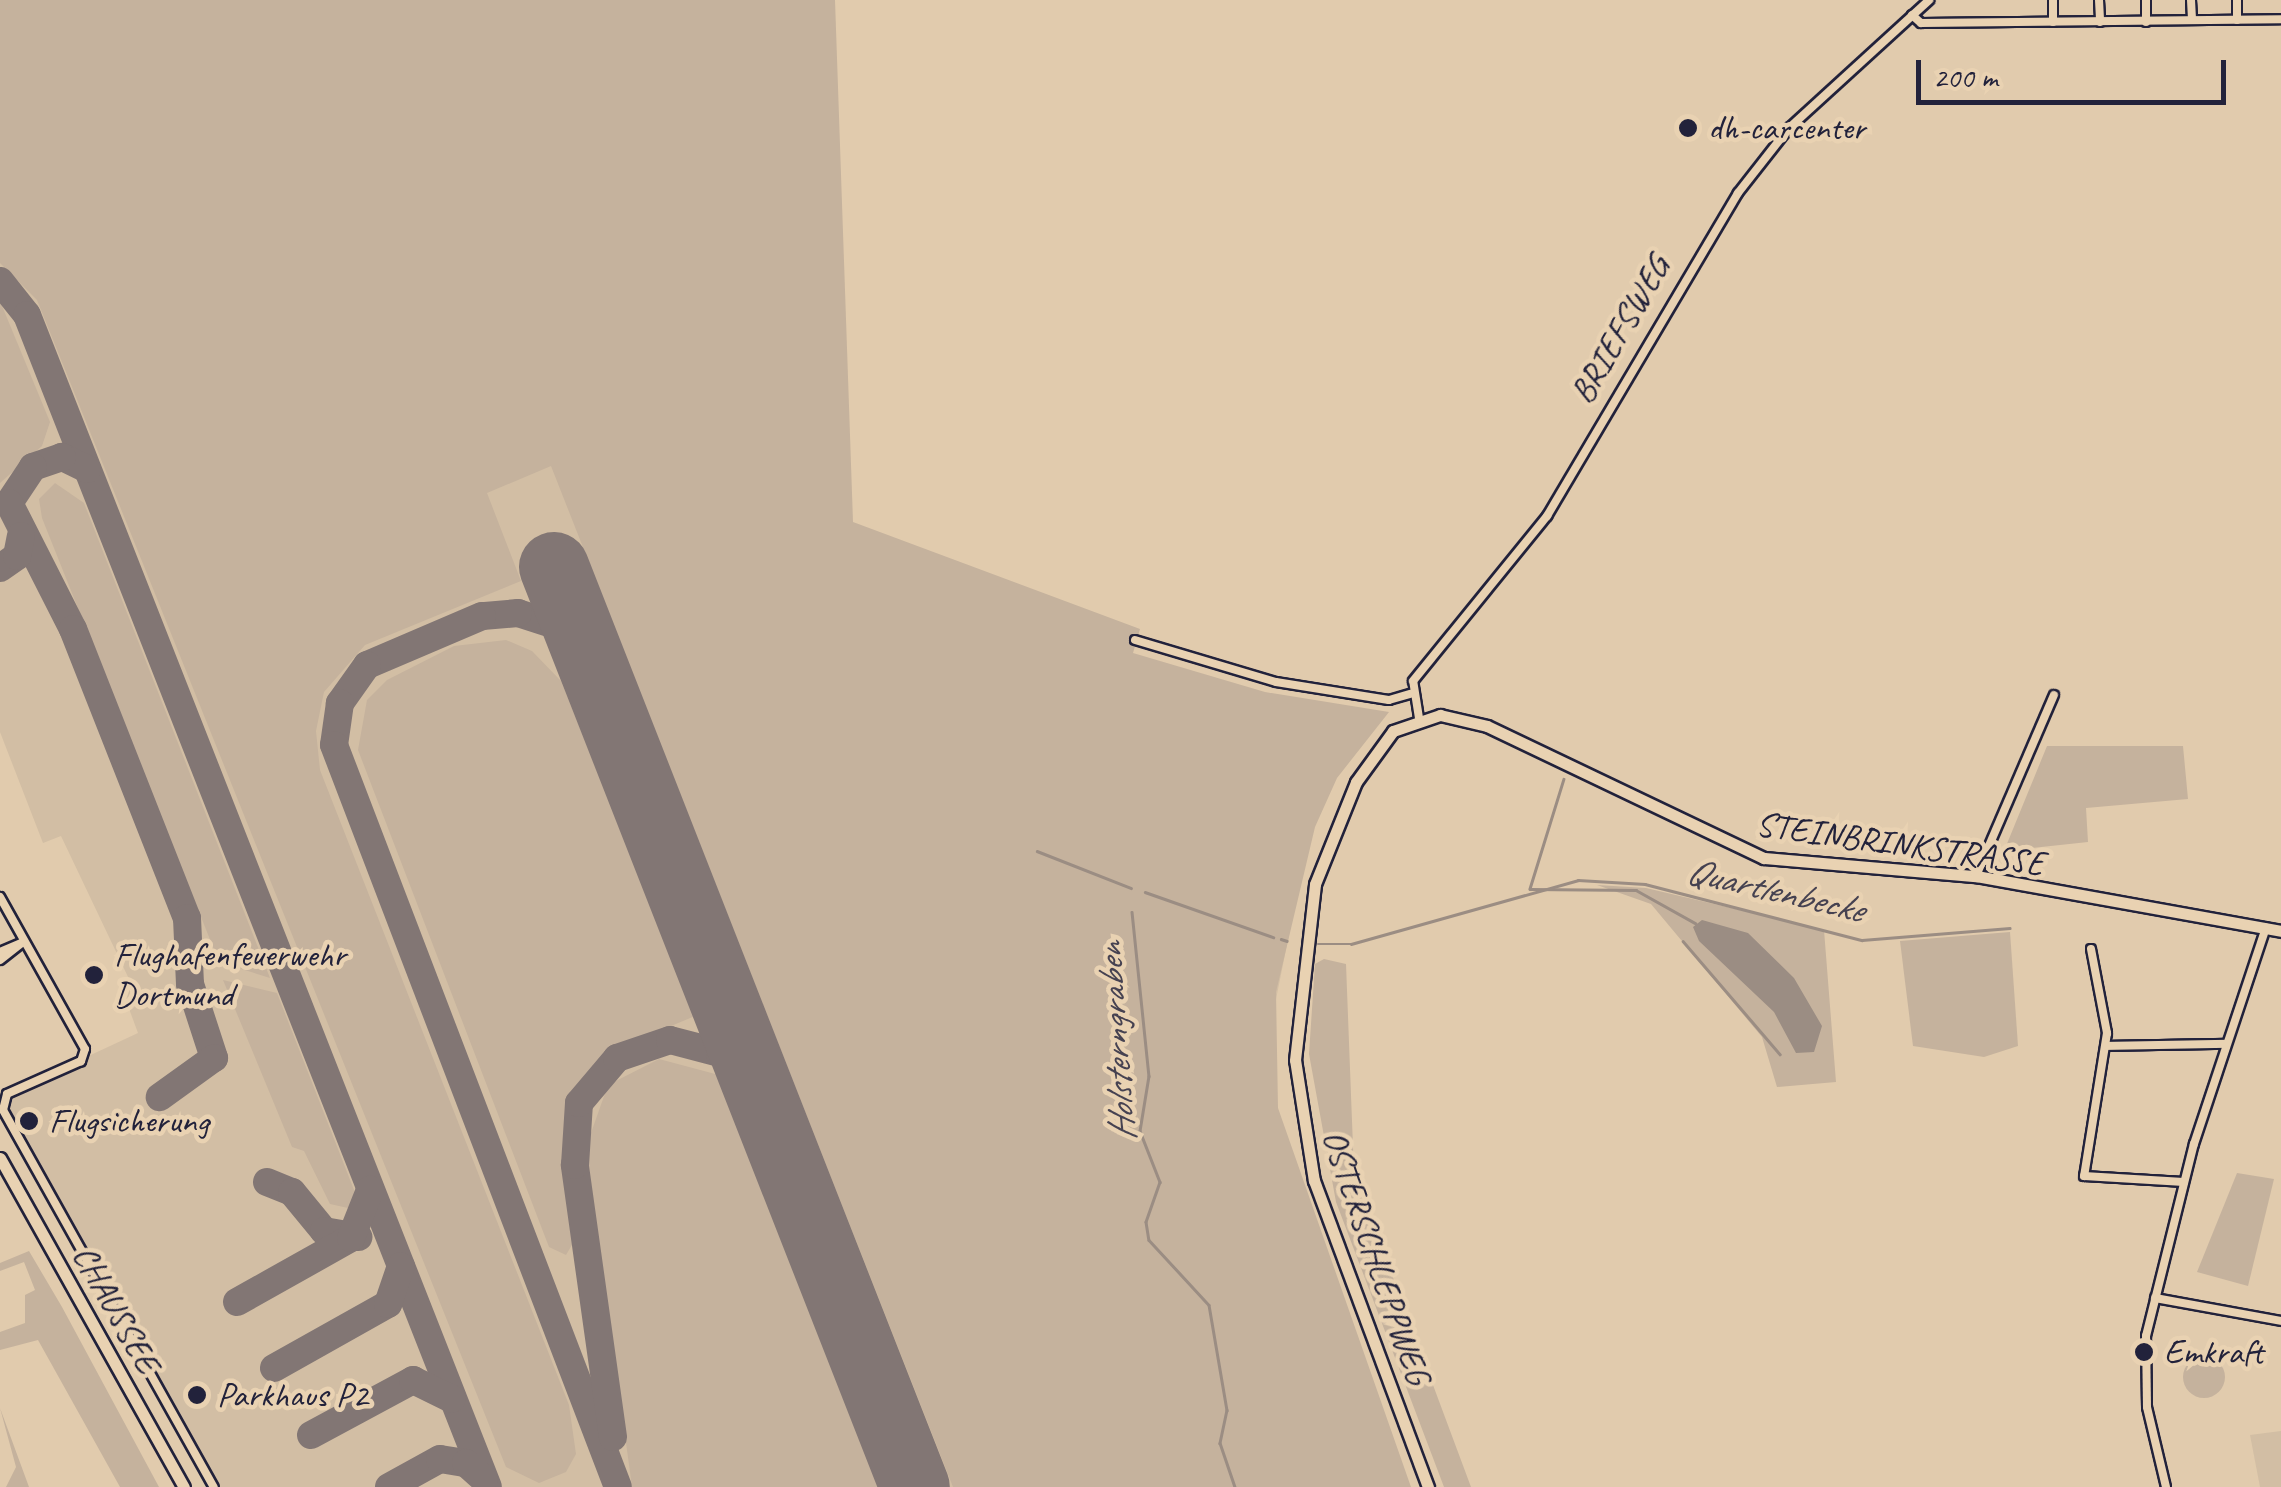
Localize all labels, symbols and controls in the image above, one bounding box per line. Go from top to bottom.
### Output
scale bar [1921,40,2231,102]
text: 200 m [1933,58,1998,96]
place label: dh-carcenter [1708,107,1865,149]
marker: dh-carcenter [1677,117,1699,139]
street label: BRIEFSWEG [1561,249,1679,411]
street label: STEINBRINKSTRASSE [1753,803,2047,885]
water label: Quartlenbecke [1682,848,1868,932]
place label: Flughafenfeuerwehr Dortmund [114,934,346,1016]
water label: Holsterngraben [1086,941,1146,1143]
marker: Flughafenfeuerwehr Dortmund [83,964,105,986]
place label: Flugsicherung [49,1100,209,1142]
marker: Flugsicherung [18,1110,40,1132]
street label: OSTERSCHLEPPWEG [1313,1124,1439,1390]
street label: CHAUSSEE [64,1238,168,1380]
place label: Emkraft [2164,1331,2263,1373]
marker: Emkraft [2133,1341,2155,1363]
place label: Parkhaus P2 [217,1374,368,1416]
marker: Parkhaus P2 [186,1384,208,1406]

